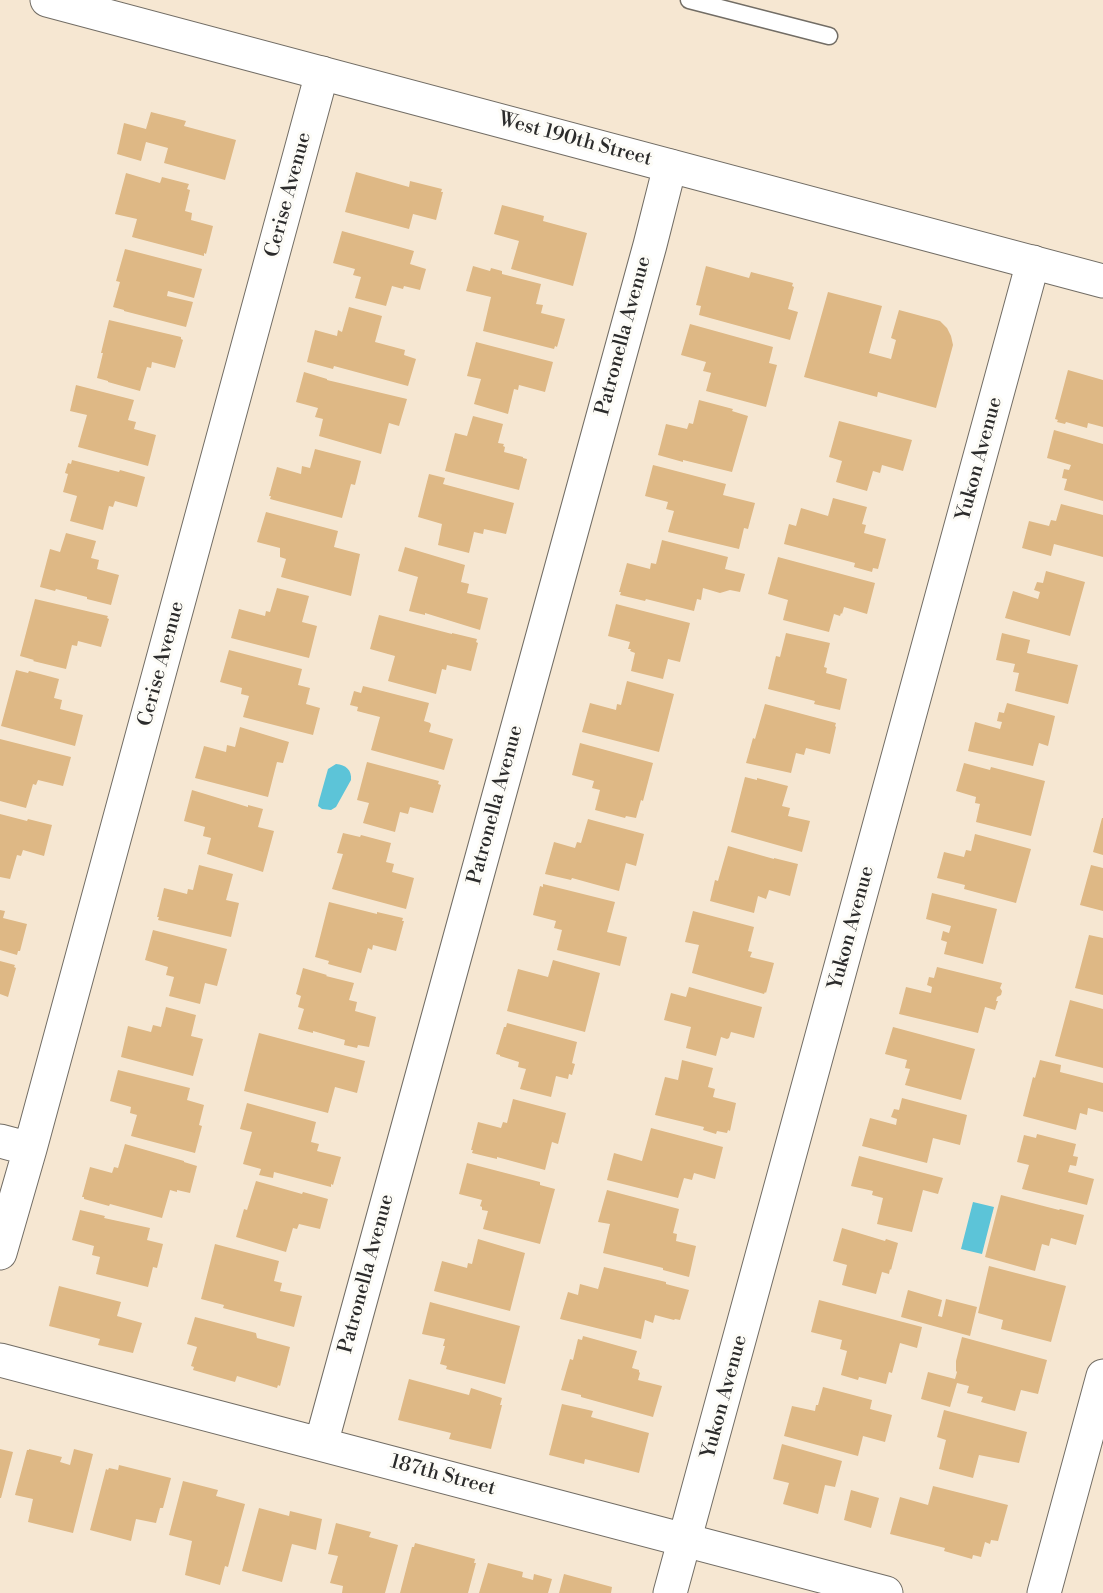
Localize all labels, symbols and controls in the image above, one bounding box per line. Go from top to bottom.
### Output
street label: West 190th Street [496,108,654,172]
street label: Cerise Avenue [261,130,317,260]
street label: Patronella Avenue [591,254,657,418]
street label: Yukon Avenue [952,395,1008,523]
street label: Cerise Avenue [134,599,190,729]
street label: Patronella Avenue [463,723,529,887]
street label: Yukon Avenue [824,864,880,992]
street label: Patronella Avenue [334,1192,400,1356]
street label: Yukon Avenue [697,1333,753,1461]
street label: 187th Street [388,1450,498,1502]

